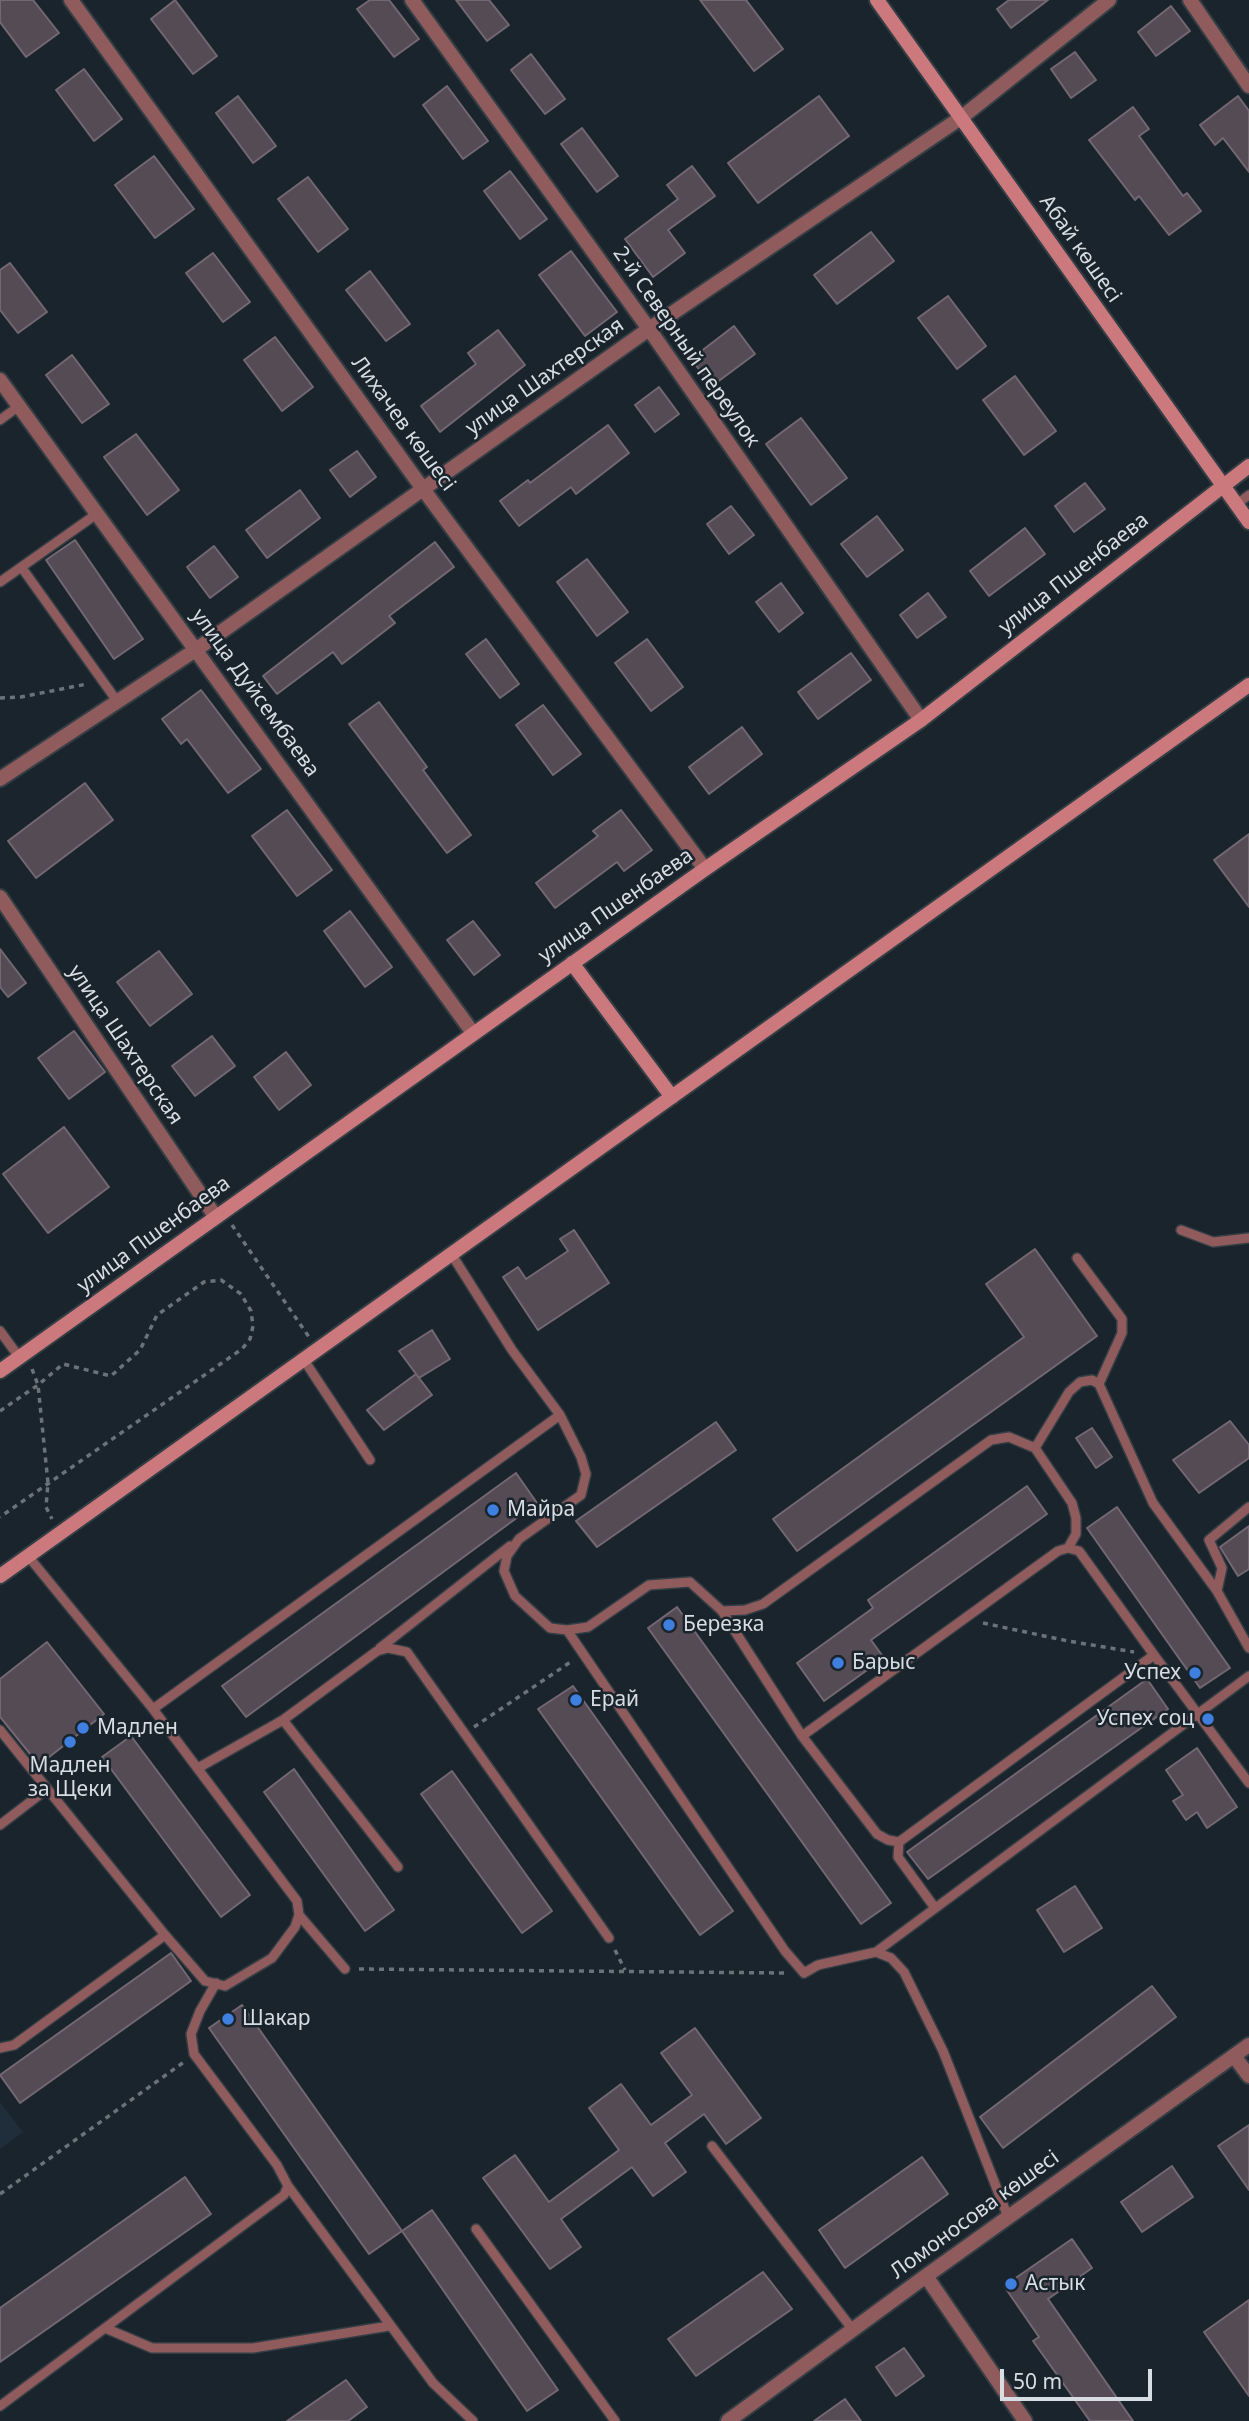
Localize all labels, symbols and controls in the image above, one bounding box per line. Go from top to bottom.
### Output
street label: Абай көшесі [1034,190,1126,308]
street label: 2-й Северный переулок [607,242,765,452]
street label: улица Шахтерская [461,313,629,441]
street label: Лихачев көшесі [346,352,460,496]
street label: улица Пшенбаева [994,508,1154,640]
street label: улица Дуйсембаева [185,604,325,782]
street label: улица Пшенбаева [534,843,698,969]
street label: улица Шахтерская [62,960,188,1130]
street label: улица Пшенбаева [73,1171,235,1299]
place label: Майра [507,1497,575,1523]
marker: Майра [485,1502,501,1518]
place label: Березка [683,1612,764,1638]
marker: Березка [661,1617,677,1633]
place label: Барыс [852,1650,916,1676]
marker: Барыс [830,1655,846,1671]
place label: Успех [1124,1660,1181,1686]
marker: Успех [1187,1665,1203,1681]
place label: Ерай [590,1687,639,1713]
marker: Ерай [568,1692,584,1708]
place label: Успех соц [1096,1706,1194,1732]
marker: Успех соц [1200,1711,1216,1727]
place label: Мадлен [97,1715,178,1741]
marker: Мадлен [75,1720,91,1736]
marker: Мадлен за Щеки [62,1734,78,1750]
place label: Мадлен за Щеки [28,1753,112,1803]
place label: Шакар [242,2006,311,2032]
marker: Шакар [220,2011,236,2027]
street label: Ломоносова көшесі [886,2145,1064,2285]
place label: Астык [1025,2271,1085,2297]
marker: Астык [1003,2276,1019,2292]
scale bar [1004,2354,1156,2398]
text: 50 m [1013,2367,1062,2395]

